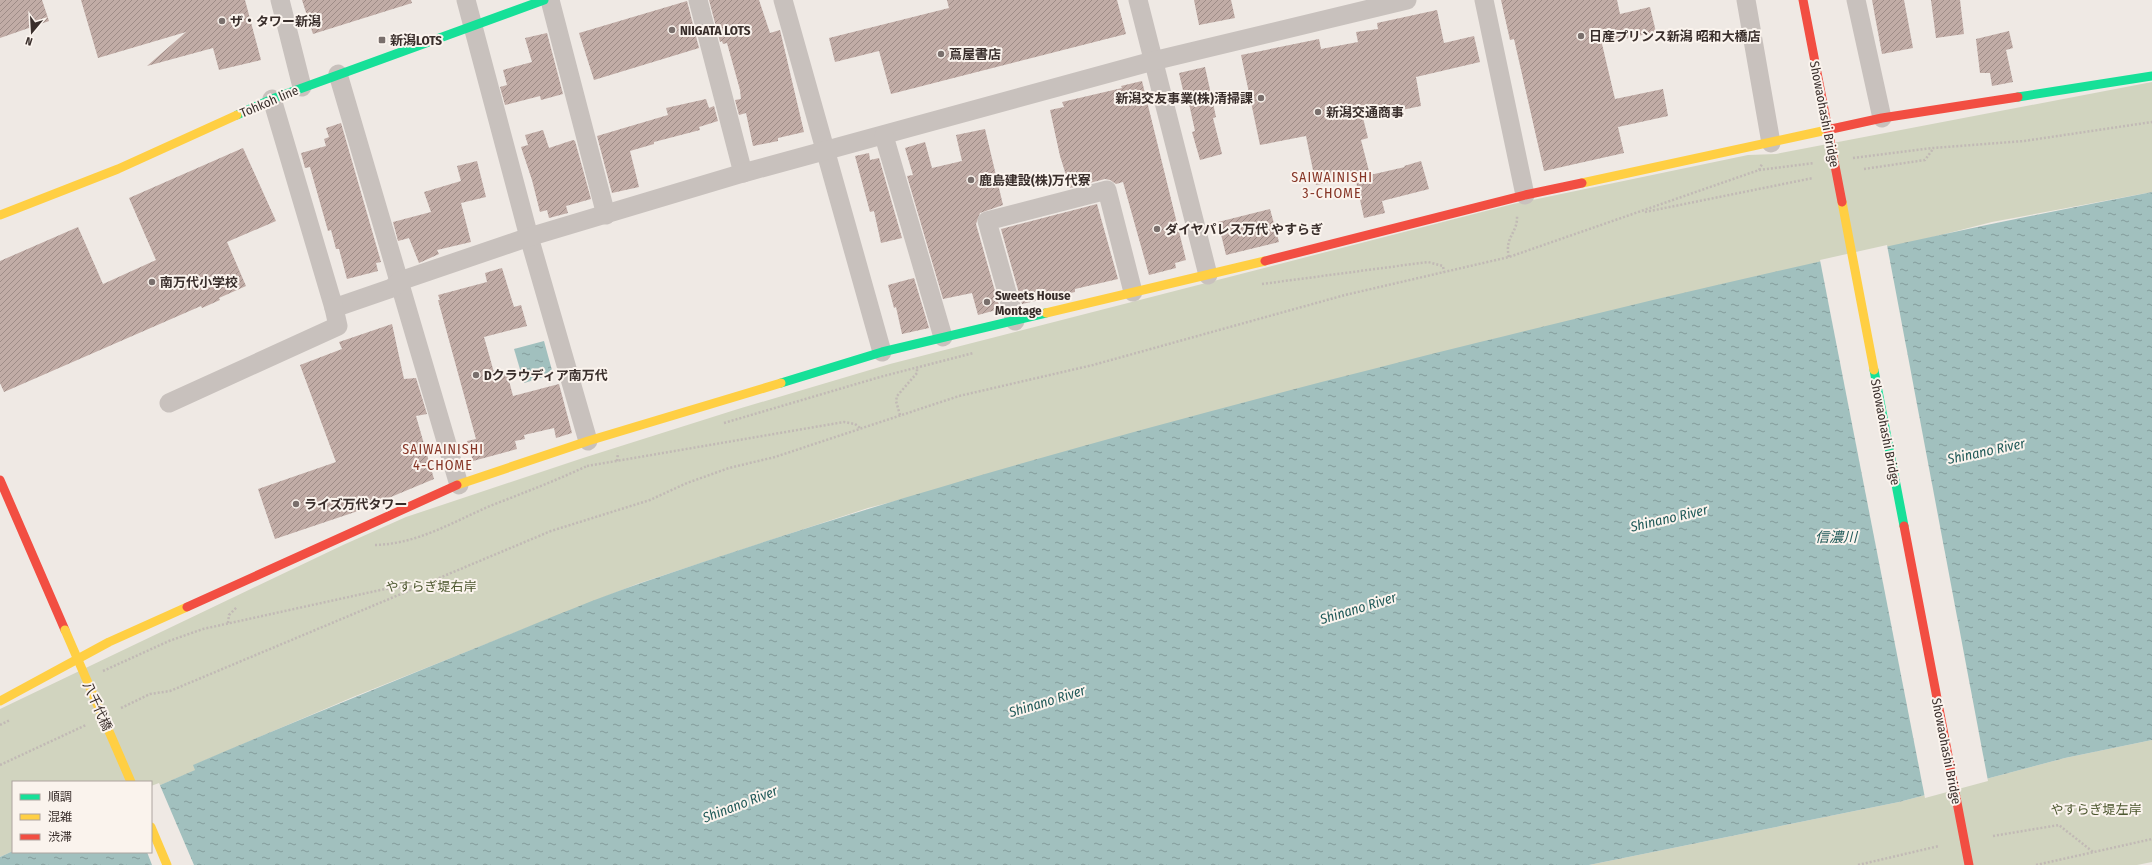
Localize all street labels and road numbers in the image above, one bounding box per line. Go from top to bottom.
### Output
street label: Showaohashi Bridge [1807,60,1842,168]
street label: Tohkoh line [238,83,301,120]
street label: Showaohashi Bridge [1868,378,1903,486]
street label: 八千代橋 [80,679,115,733]
street label: Showaohashi Bridge [1929,697,1964,805]

